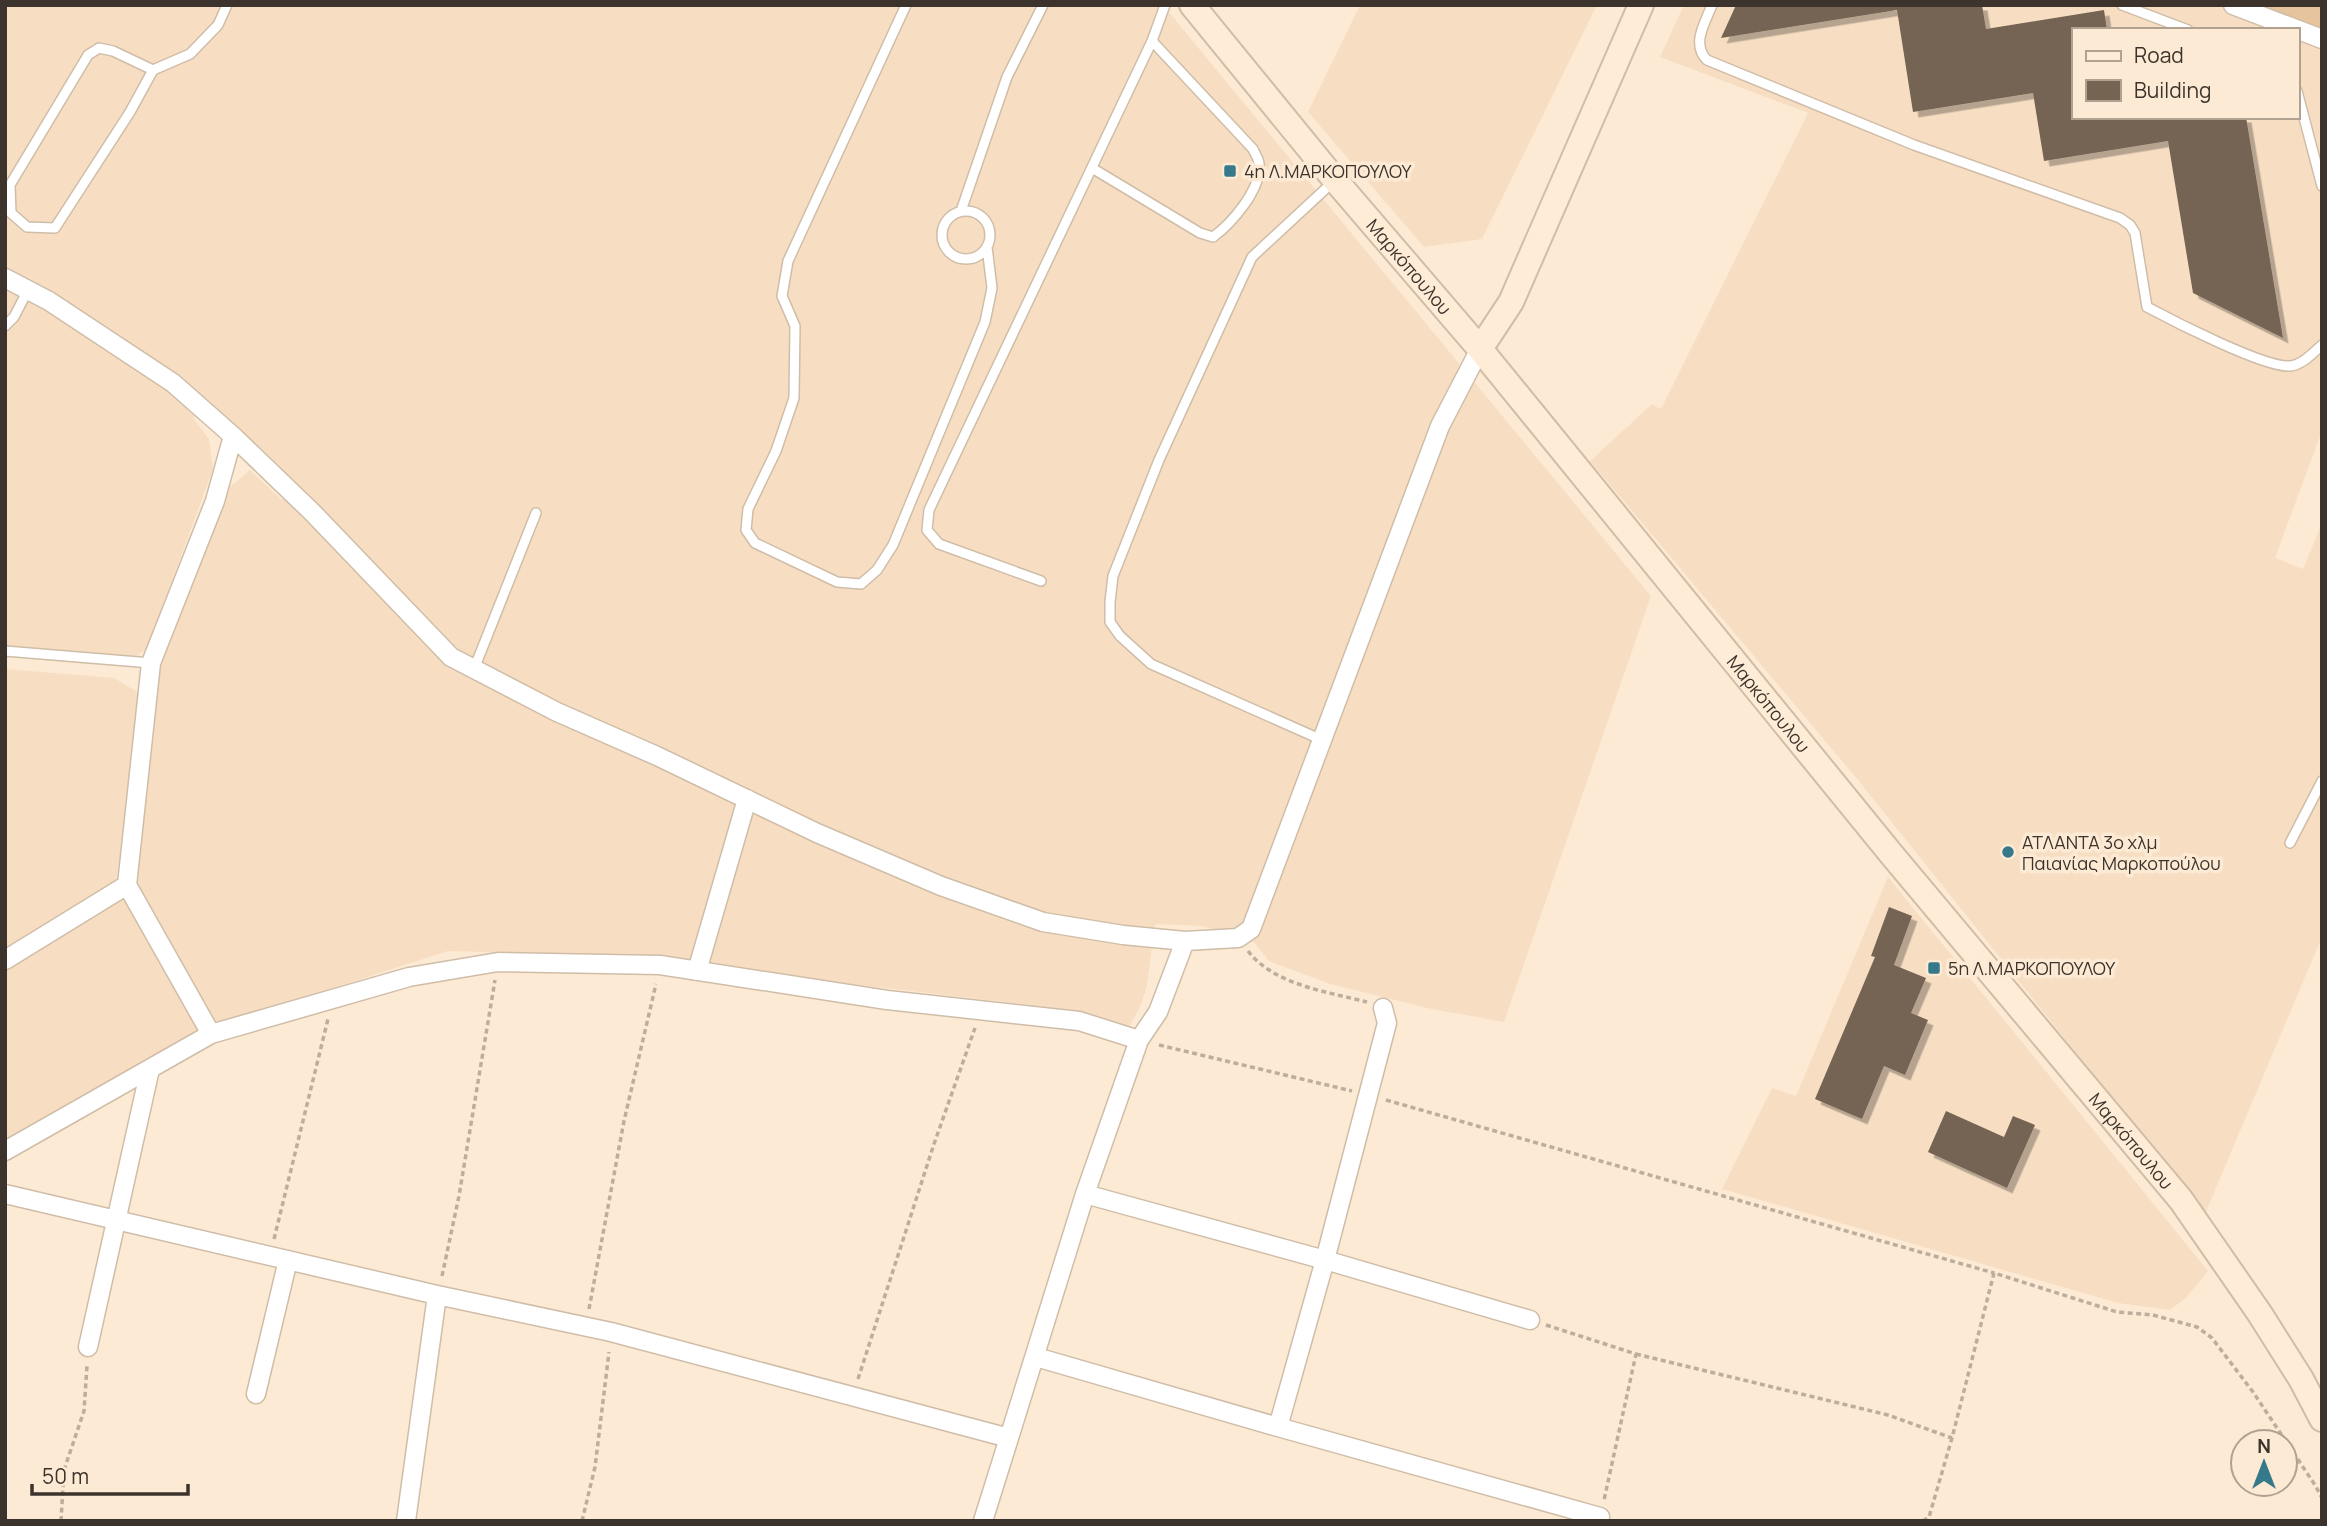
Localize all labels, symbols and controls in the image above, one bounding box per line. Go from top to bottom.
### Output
legend [2072,28,2299,119]
text: Road [2134,41,2184,69]
text: Building [2134,76,2211,104]
place label: 4η Λ.ΜΑΡΚΟΠΟΥΛΟΥ [1244,159,1413,183]
marker: 4η Λ.ΜΑΡΚΟΠΟΥΛΟΥ [1222,163,1238,179]
street label: Μαρκόπουλου [1361,214,1457,319]
street label: Μαρκόπουλου [1722,650,1816,757]
place label: ΑΤΛΑΝΤΑ 3ο χλμ Παιανίας Μαρκοπούλου [2022,830,2221,875]
marker: ΑΤΛΑΝΤΑ 3ο χλμ Παιανίας Μαρκοπούλου [2000,844,2016,860]
place label: 5η Λ.ΜΑΡΚΟΠΟΥΛΟΥ [1948,956,2116,980]
marker: 5η Λ.ΜΑΡΚΟΠΟΥΛΟΥ [1926,960,1942,976]
street label: Μαρκόπουλου [2084,1087,2179,1194]
north arrow [2229,1428,2299,1498]
text: N [2257,1433,2271,1459]
scale bar [32,1452,187,1496]
text: 50 m [42,1462,89,1490]

